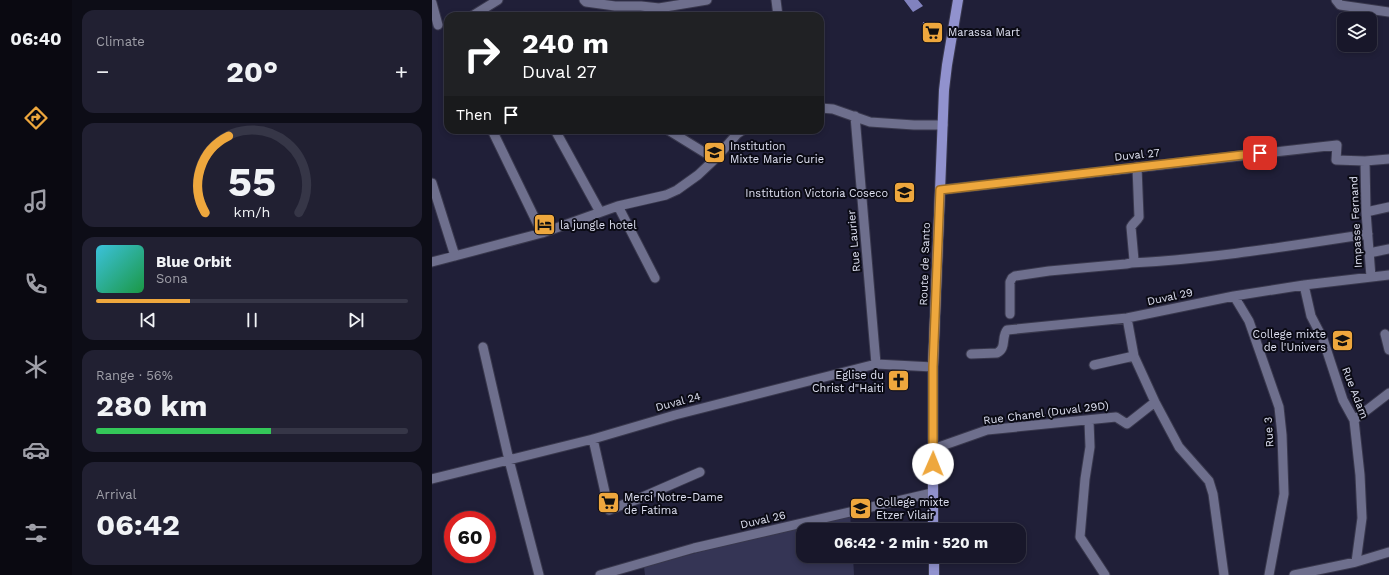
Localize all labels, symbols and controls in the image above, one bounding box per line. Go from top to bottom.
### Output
map controls [1337,12,1377,52]
button: layers [1337,12,1377,52]
supermarket icon: Marassa Mart [919,19,945,45]
place label: Marassa Mart [948,26,1020,39]
text: 240 m [522,27,609,60]
text: 06:40 [10,28,62,49]
icon: right [456,28,508,80]
text: Climate [96,34,145,49]
text: 20° [226,54,278,89]
text: − [96,59,109,84]
text: + [395,59,408,84]
text: Duval 27 [522,61,597,82]
icon: directions [22,104,50,132]
icon: arrive [500,104,522,126]
text: Then [456,106,492,124]
pin [1243,136,1277,170]
school or university icon: Institution Mixte Marie Curie [701,139,727,165]
place label: Institution Mixte Marie Curie [730,140,824,166]
icon: arrive [1249,142,1271,164]
street label: Duval 27 [1114,146,1160,164]
text: 55 [228,157,276,206]
street label: Impasse Fernand [1347,176,1365,268]
school or university icon: Institution Victoria Coseco [891,180,917,206]
icon: music [22,187,50,215]
place label: Institution Victoria Coseco [745,187,888,200]
text: km/h [234,203,270,219]
street label: Rue Laurier [845,209,863,272]
hotel icon: la jungle hotel [531,212,557,238]
place label: la jungle hotel [560,219,637,232]
street label: Route de Santo [917,222,933,306]
text: Blue Orbit [156,253,231,271]
icon: phone [22,270,50,298]
text: Sona [156,271,188,286]
street label: Duval 29 [1146,286,1194,308]
icon: previous [137,309,159,331]
icon: pause [241,309,263,331]
icon: next [345,309,367,331]
school or university icon: College mixte de l'Univers [1329,327,1355,353]
place label: College mixte de l'Univers [1253,328,1326,354]
icon: climate [22,353,50,381]
street label: Rue Adam [1339,365,1371,421]
text: Range · 56% [96,368,173,383]
church icon: Eglise du Christ d"Haiti [886,368,912,394]
place label: Eglise du Christ d"Haiti [812,369,884,395]
text: 280 km [96,388,207,423]
street label: Duval 24 [654,390,702,414]
street label: Rue Chanel (Duval 29D) [983,399,1109,427]
street label: Rue 3 [1261,416,1277,448]
icon: car [22,436,50,464]
position arrow [912,443,954,485]
text: Arrival [96,487,137,502]
supermarket icon: Merci Notre-Dame de Fatima [596,490,622,516]
place label: Merci Notre-Dame de Fatima [624,491,723,517]
school or university icon: College mixte Etzer Vilair [848,495,874,521]
place label: College mixte Etzer Vilair [876,496,949,522]
text: 06:42 [96,507,180,542]
street label: Duval 26 [739,508,787,532]
speed limit sign: 60 [444,511,496,563]
icon: filters [22,519,50,547]
text: 06:42 · 2 min · 520 m [834,534,988,552]

